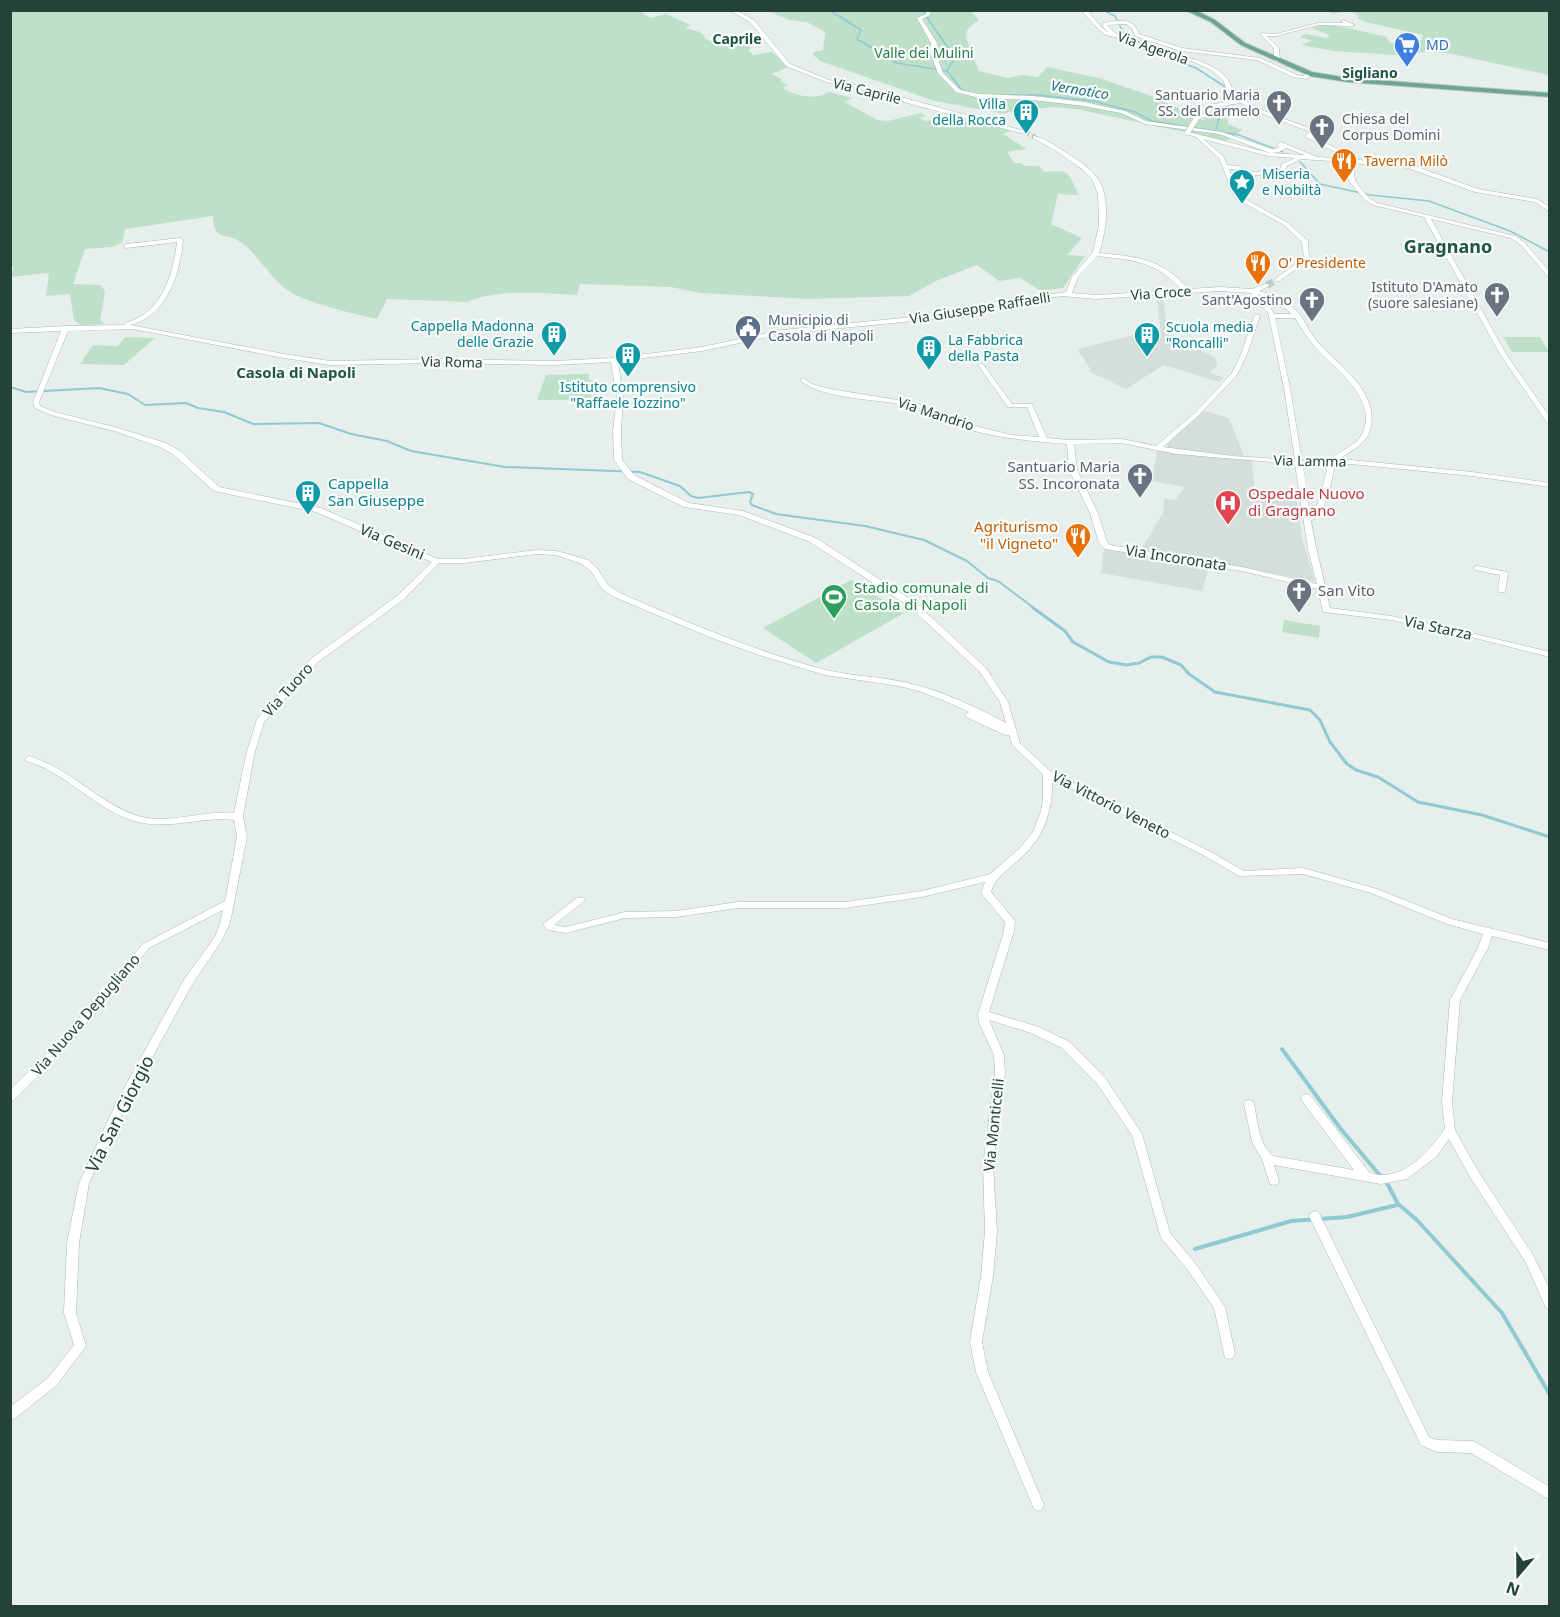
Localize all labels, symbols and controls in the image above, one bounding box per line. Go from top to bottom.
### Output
street label: Via Agerola [1115,26,1191,69]
district label: Caprile [712,29,762,48]
supermarket icon: MD [1392,30,1422,68]
place label: MD [1426,35,1449,54]
park label: Valle dei Mulini [874,43,974,62]
district label: Sigliano [1342,63,1398,82]
street label: Via Caprile [831,73,903,108]
water label: Vernotico [1050,76,1111,103]
place label: Santuario Maria SS. del Carmelo [1155,85,1260,120]
church icon: Santuario Maria SS. del Carmelo [1264,88,1294,126]
place label: Villa della Rocca [932,94,1006,129]
building icon: Villa della Rocca [1011,97,1041,135]
place label: Chiesa del Corpus Domini [1342,109,1440,144]
church icon: Chiesa del Corpus Domini [1307,112,1337,150]
restaurant icon: Taverna Milò [1329,146,1359,184]
place label: Taverna Milò [1364,151,1448,170]
place label: Miseria e Nobiltà [1262,164,1321,199]
place icon: Miseria e Nobiltà [1227,167,1257,205]
district label: Gragnano [1404,234,1492,258]
restaurant icon: O' Presidente [1243,248,1273,286]
place label: O' Presidente [1278,253,1366,272]
place label: Istituto D'Amato (suore salesiane) [1368,277,1478,312]
church icon: Istituto D'Amato (suore salesiane) [1482,280,1512,318]
street label: Via Croce [1130,281,1192,304]
church icon: Sant'Agostino [1297,285,1327,323]
street label: Via Giuseppe Raffaelli [908,287,1052,328]
place label: Sant'Agostino [1202,290,1292,309]
place label: Municipio di Casola di Napoli [768,310,874,345]
public building icon: Municipio di Casola di Napoli [733,313,763,351]
place label: Cappella Madonna delle Grazie [411,316,534,351]
place label: Scuola media "Roncalli" [1166,317,1254,352]
building icon: Cappella Madonna delle Grazie [539,319,569,357]
building icon: Scuola media "Roncalli" [1132,320,1162,358]
place label: La Fabbrica della Pasta [948,330,1023,365]
building icon: La Fabbrica della Pasta [914,333,944,371]
building icon: Istituto comprensivo "Raffaele Iozzino" [613,340,643,378]
street label: Via Roma [421,351,483,372]
district label: Casola di Napoli [236,362,356,382]
place label: Istituto comprensivo "Raffaele Iozzino" [560,377,696,412]
street label: Via Mandrio [896,392,977,435]
street label: Via Lamma [1273,450,1347,471]
place label: Santuario Maria SS. Incoronata [1007,456,1120,493]
church icon: Santuario Maria SS. Incoronata [1125,461,1155,499]
place label: Cappella San Giuseppe [328,473,424,510]
building icon: Cappella San Giuseppe [293,478,323,516]
place label: Ospedale Nuovo di Gragnano [1248,483,1365,520]
hospital icon: Ospedale Nuovo di Gragnano [1213,488,1243,526]
place label: Agriturismo "il Vigneto" [974,516,1058,553]
street label: Via Gesini [357,518,428,564]
restaurant icon: Agriturismo "il Vigneto" [1063,521,1093,559]
street label: Via Incoronata [1124,539,1228,575]
church icon: San Vito [1284,576,1314,614]
place label: Stadio comunale di Casola di Napoli [854,577,989,614]
place label: San Vito [1318,580,1375,600]
sports icon: Stadio comunale di Casola di Napoli [819,582,849,620]
street label: Via Starza [1402,610,1474,644]
street label: Via Tuoro [258,658,317,721]
street label: Via Vittorio Veneto [1049,766,1174,843]
street label: Via Nuova Depugliano [26,949,144,1080]
street label: Via San Giorgio [79,1051,159,1176]
street label: Via Monticelli [978,1077,1008,1173]
north arrow [1488,1545,1548,1605]
text: N [1503,1577,1523,1602]

